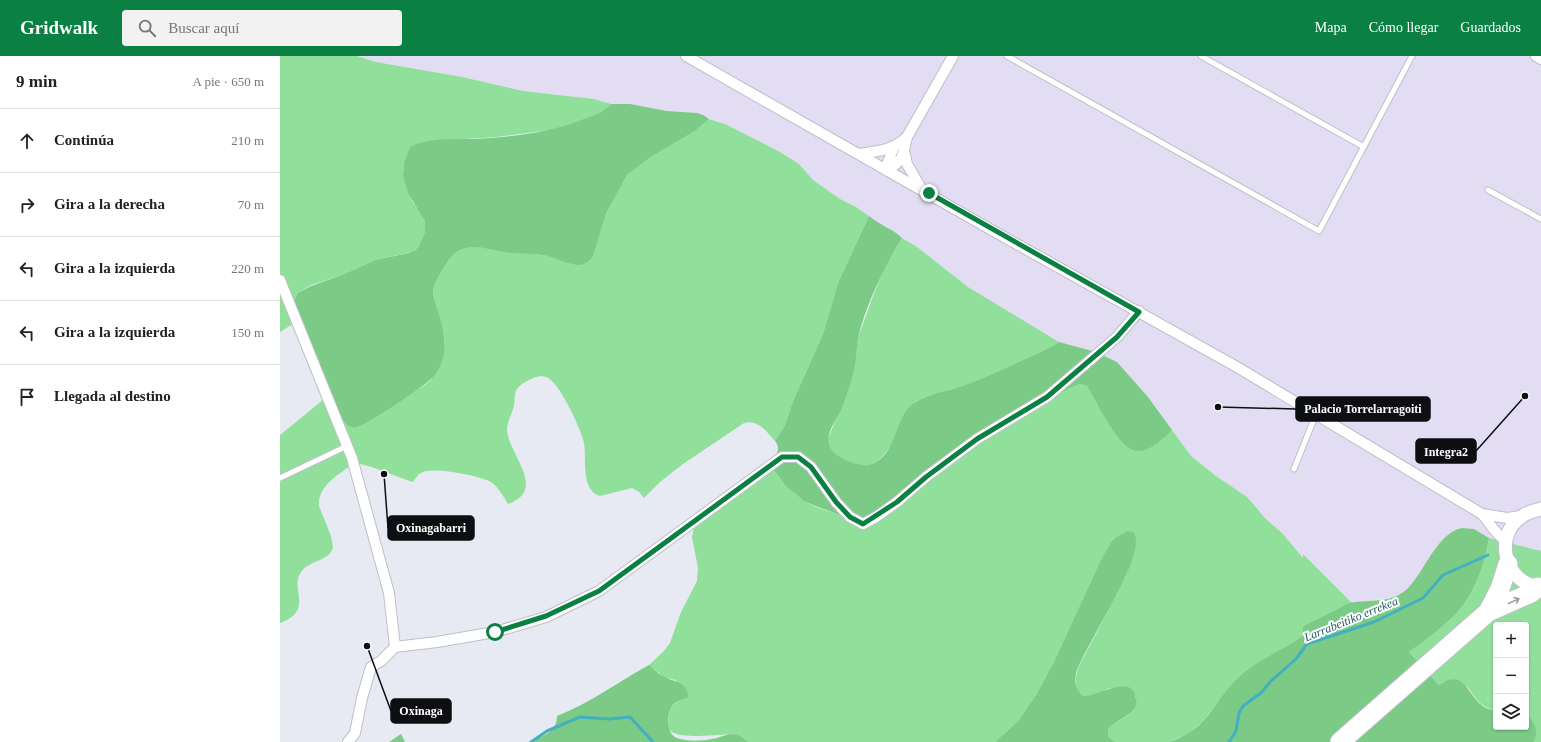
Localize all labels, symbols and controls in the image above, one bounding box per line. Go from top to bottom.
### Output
search box [122,10,402,46]
text: Gridwalk [20,17,98,38]
icon: search [136,17,158,39]
text: Buscar aquí [168,20,239,36]
text: Mapa [1315,20,1347,35]
text: Cómo llegar [1369,20,1438,35]
text: Guardados [1460,20,1521,35]
text: 9 min [16,72,57,91]
text: A pie · 650 m [193,74,264,89]
icon: ahead [16,130,38,152]
text: Continúa [54,132,114,148]
text: 210 m [231,133,264,148]
route end [920,184,938,202]
icon: right [16,194,38,216]
text: Gira a la derecha [54,196,165,212]
text: 70 m [238,197,264,212]
icon: left [16,258,38,280]
text: Gira a la izquierda [54,260,175,276]
text: 220 m [231,261,264,276]
icon: left [16,322,38,344]
text: Gira a la izquierda [54,324,175,340]
text: 150 m [231,325,264,340]
icon: arrive [16,386,38,408]
text: Llegada al destino [54,388,171,404]
callout: Palacio Torrelarragoiti [1296,397,1430,421]
text: Palacio Torrelarragoiti [1304,402,1422,416]
callout: Integra2 [1416,439,1476,463]
text: Integra2 [1424,445,1468,459]
callout: Oxinagabarri [388,516,474,540]
text: Oxinagabarri [396,521,467,535]
water label: Larrabeitiko errekea [1301,594,1400,645]
one-way arrow [1508,597,1520,604]
map controls [1493,622,1529,730]
button: + [1493,622,1529,658]
route start [486,623,504,641]
button: − [1493,658,1529,694]
button: layers [1493,694,1529,730]
callout: Oxinaga [391,699,451,723]
text: Oxinaga [399,704,443,718]

